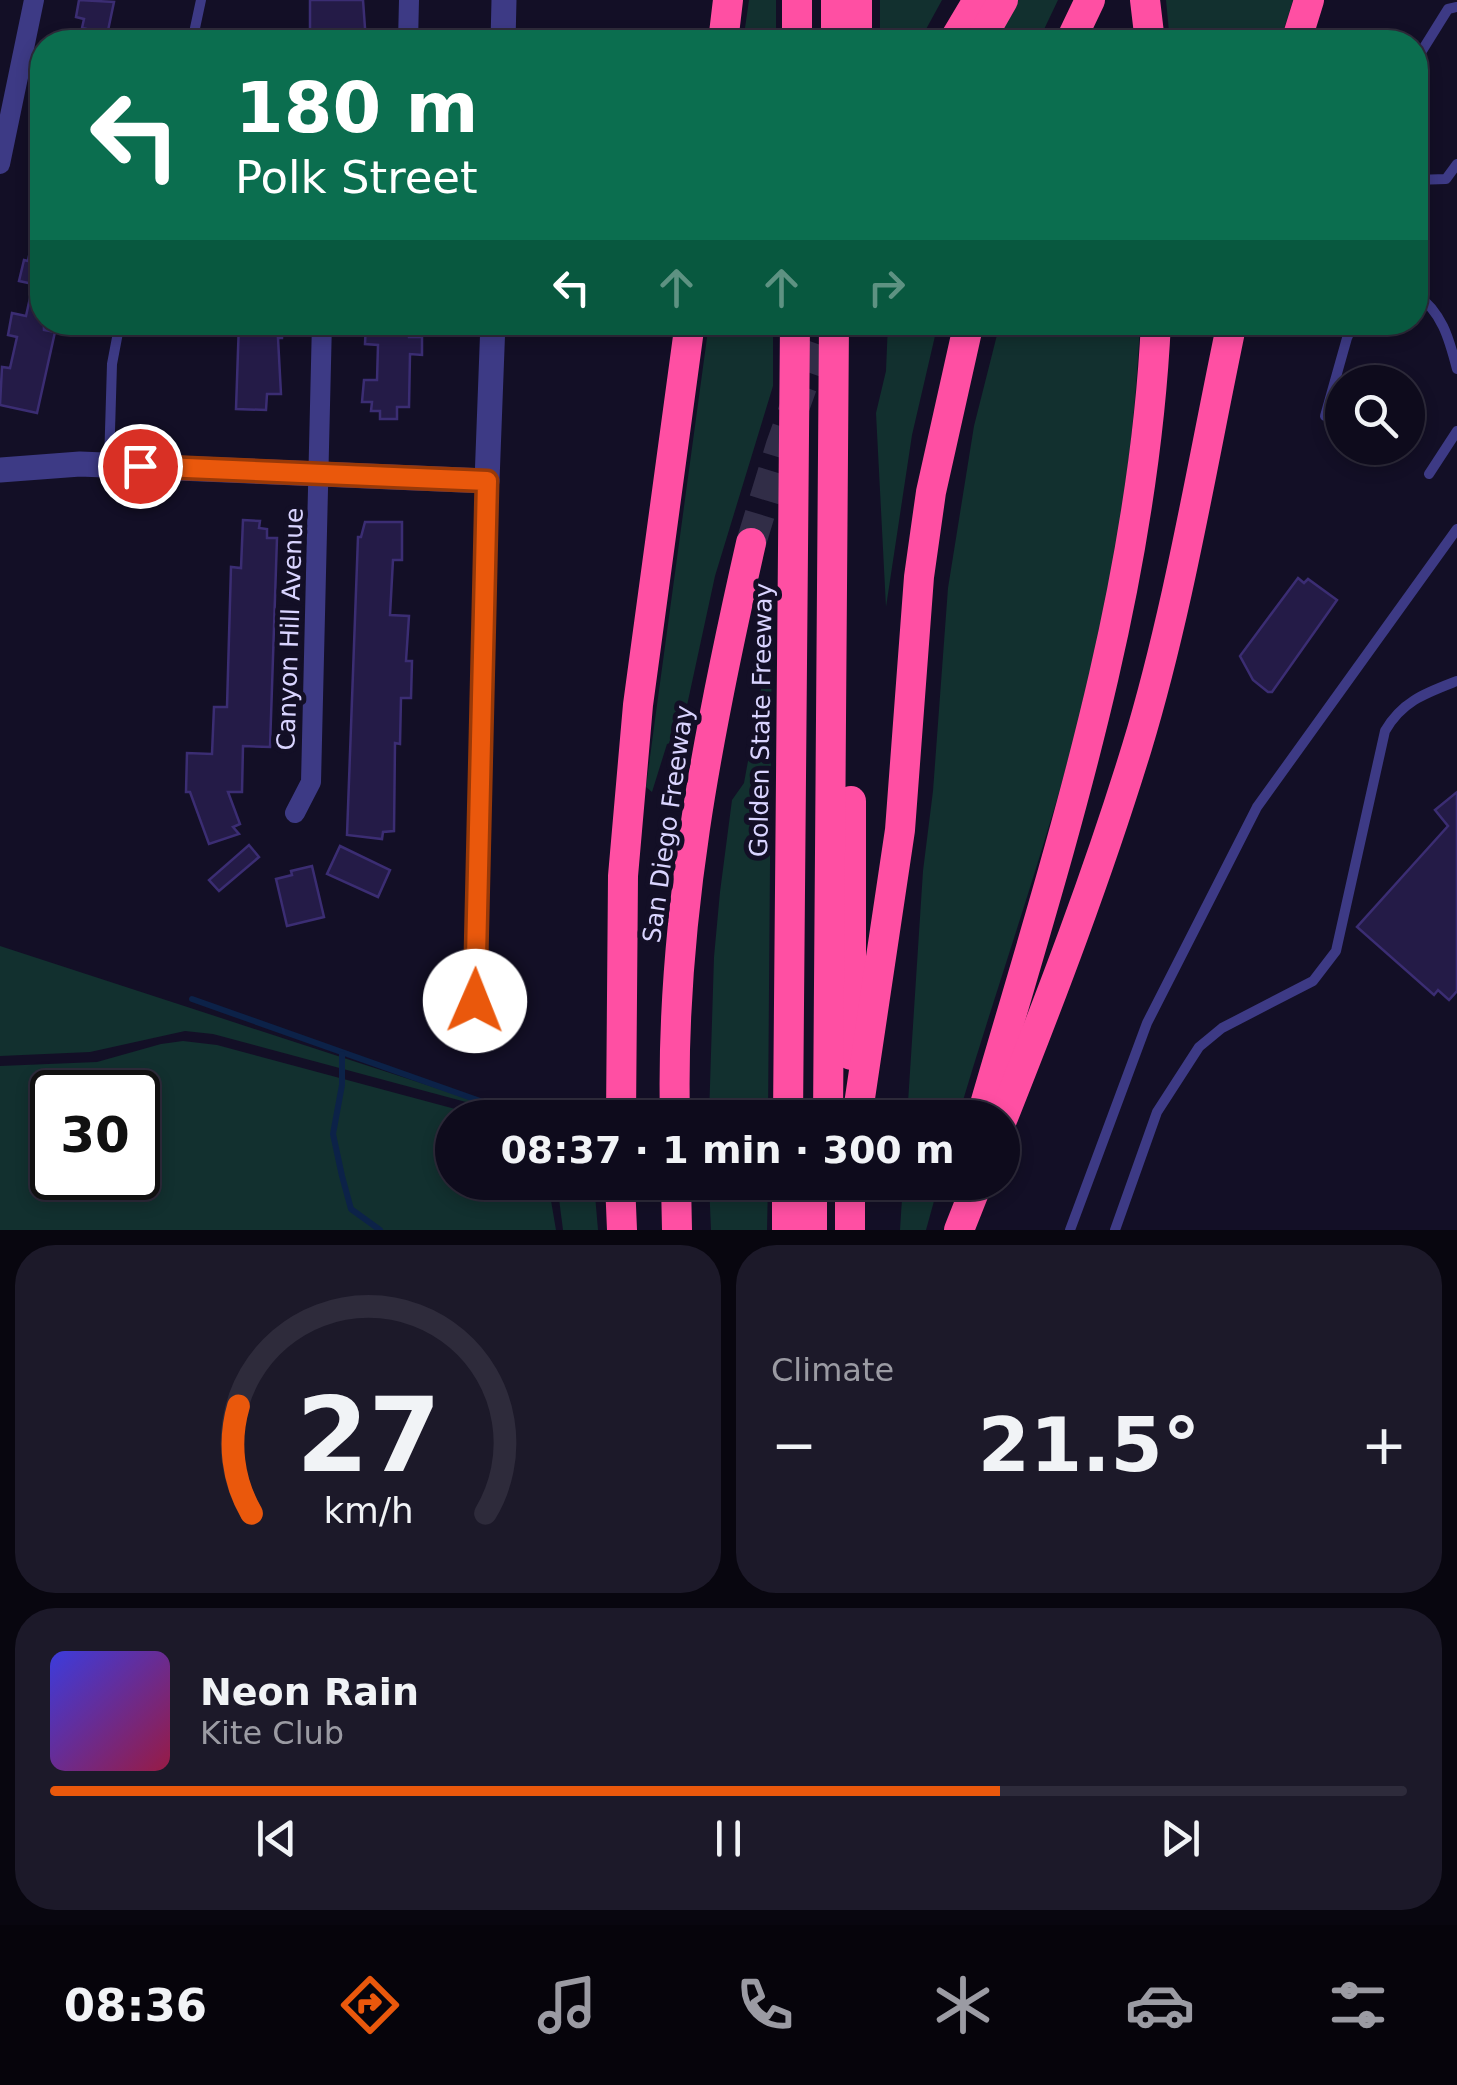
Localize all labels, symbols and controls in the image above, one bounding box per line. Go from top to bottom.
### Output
text: 180 m [235,67,478,149]
icon: left [70,70,200,200]
text: Polk Street [235,151,478,204]
icon: left [544,260,599,315]
icon: ahead [649,260,704,315]
icon: ahead [754,260,809,315]
icon: right [859,260,914,315]
map controls [1325,365,1425,465]
button: search [1325,365,1425,465]
pin [98,424,183,509]
icon: arrive [113,439,168,494]
street label: Canyon Hill Avenue [271,507,309,751]
street label: Golden State Freeway [744,582,778,857]
street label: San Diego Freeway [637,703,699,945]
position arrow [423,949,527,1053]
speed limit sign: 30 [30,1070,160,1200]
text: 08:37 · 1 min · 300 m [500,1128,955,1172]
text: Climate [771,1351,894,1389]
text: 27 [296,1374,440,1496]
text: 21.5° [978,1401,1200,1489]
text: − [771,1413,817,1477]
text: + [1361,1413,1407,1477]
text: km/h [323,1490,413,1531]
text: Neon Rain [200,1670,419,1714]
text: Kite Club [200,1714,344,1752]
icon: previous [249,1811,304,1866]
icon: pause [701,1811,756,1866]
icon: next [1153,1811,1208,1866]
icon: directions [335,1970,405,2040]
icon: music [532,1970,602,2040]
icon: phone [730,1970,800,2040]
icon: climate [928,1970,998,2040]
icon: car [1125,1970,1195,2040]
icon: filters [1323,1970,1393,2040]
text: 08:36 [64,1979,207,2032]

